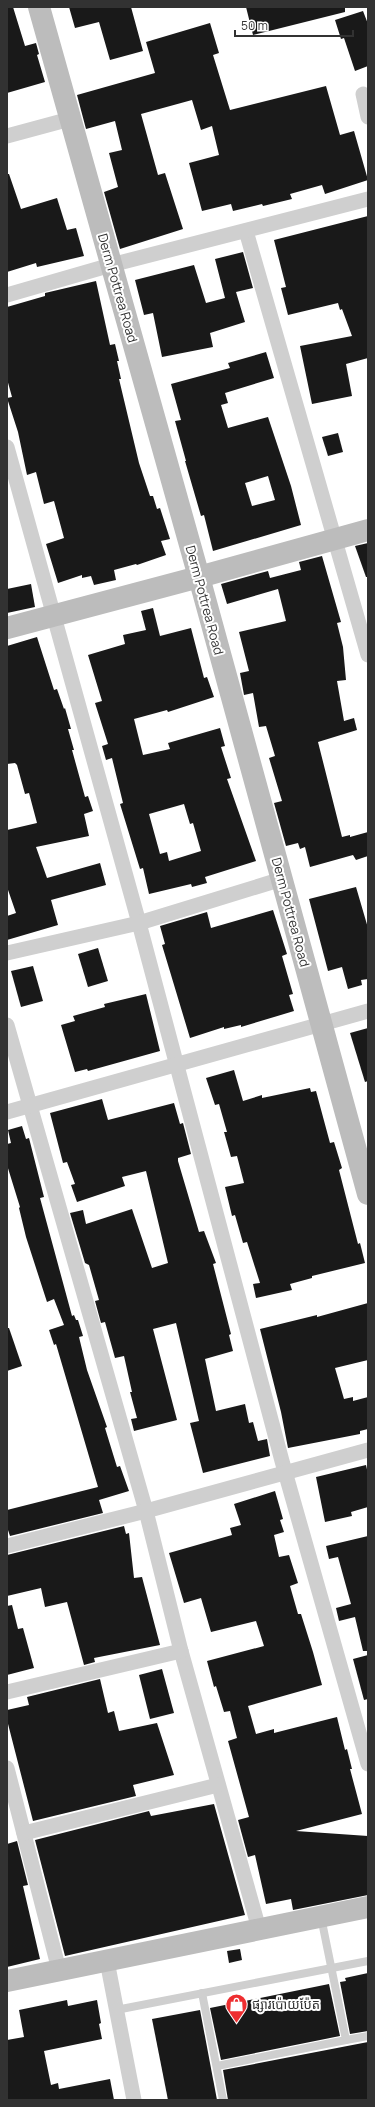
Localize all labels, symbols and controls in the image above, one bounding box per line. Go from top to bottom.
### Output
scale bar [235,12,353,38]
text: 50 m [241,17,268,34]
street label: Derm Pottrea Road [94,231,142,345]
street label: Derm Pottrea Road [182,543,228,657]
street label: Derm Pottrea Road [268,855,314,969]
shop icon: ផ្សារប៉ោយប៉ែត [223,1991,249,2024]
place label: ផ្សារប៉ោយប៉ែត [252,1995,320,2013]

